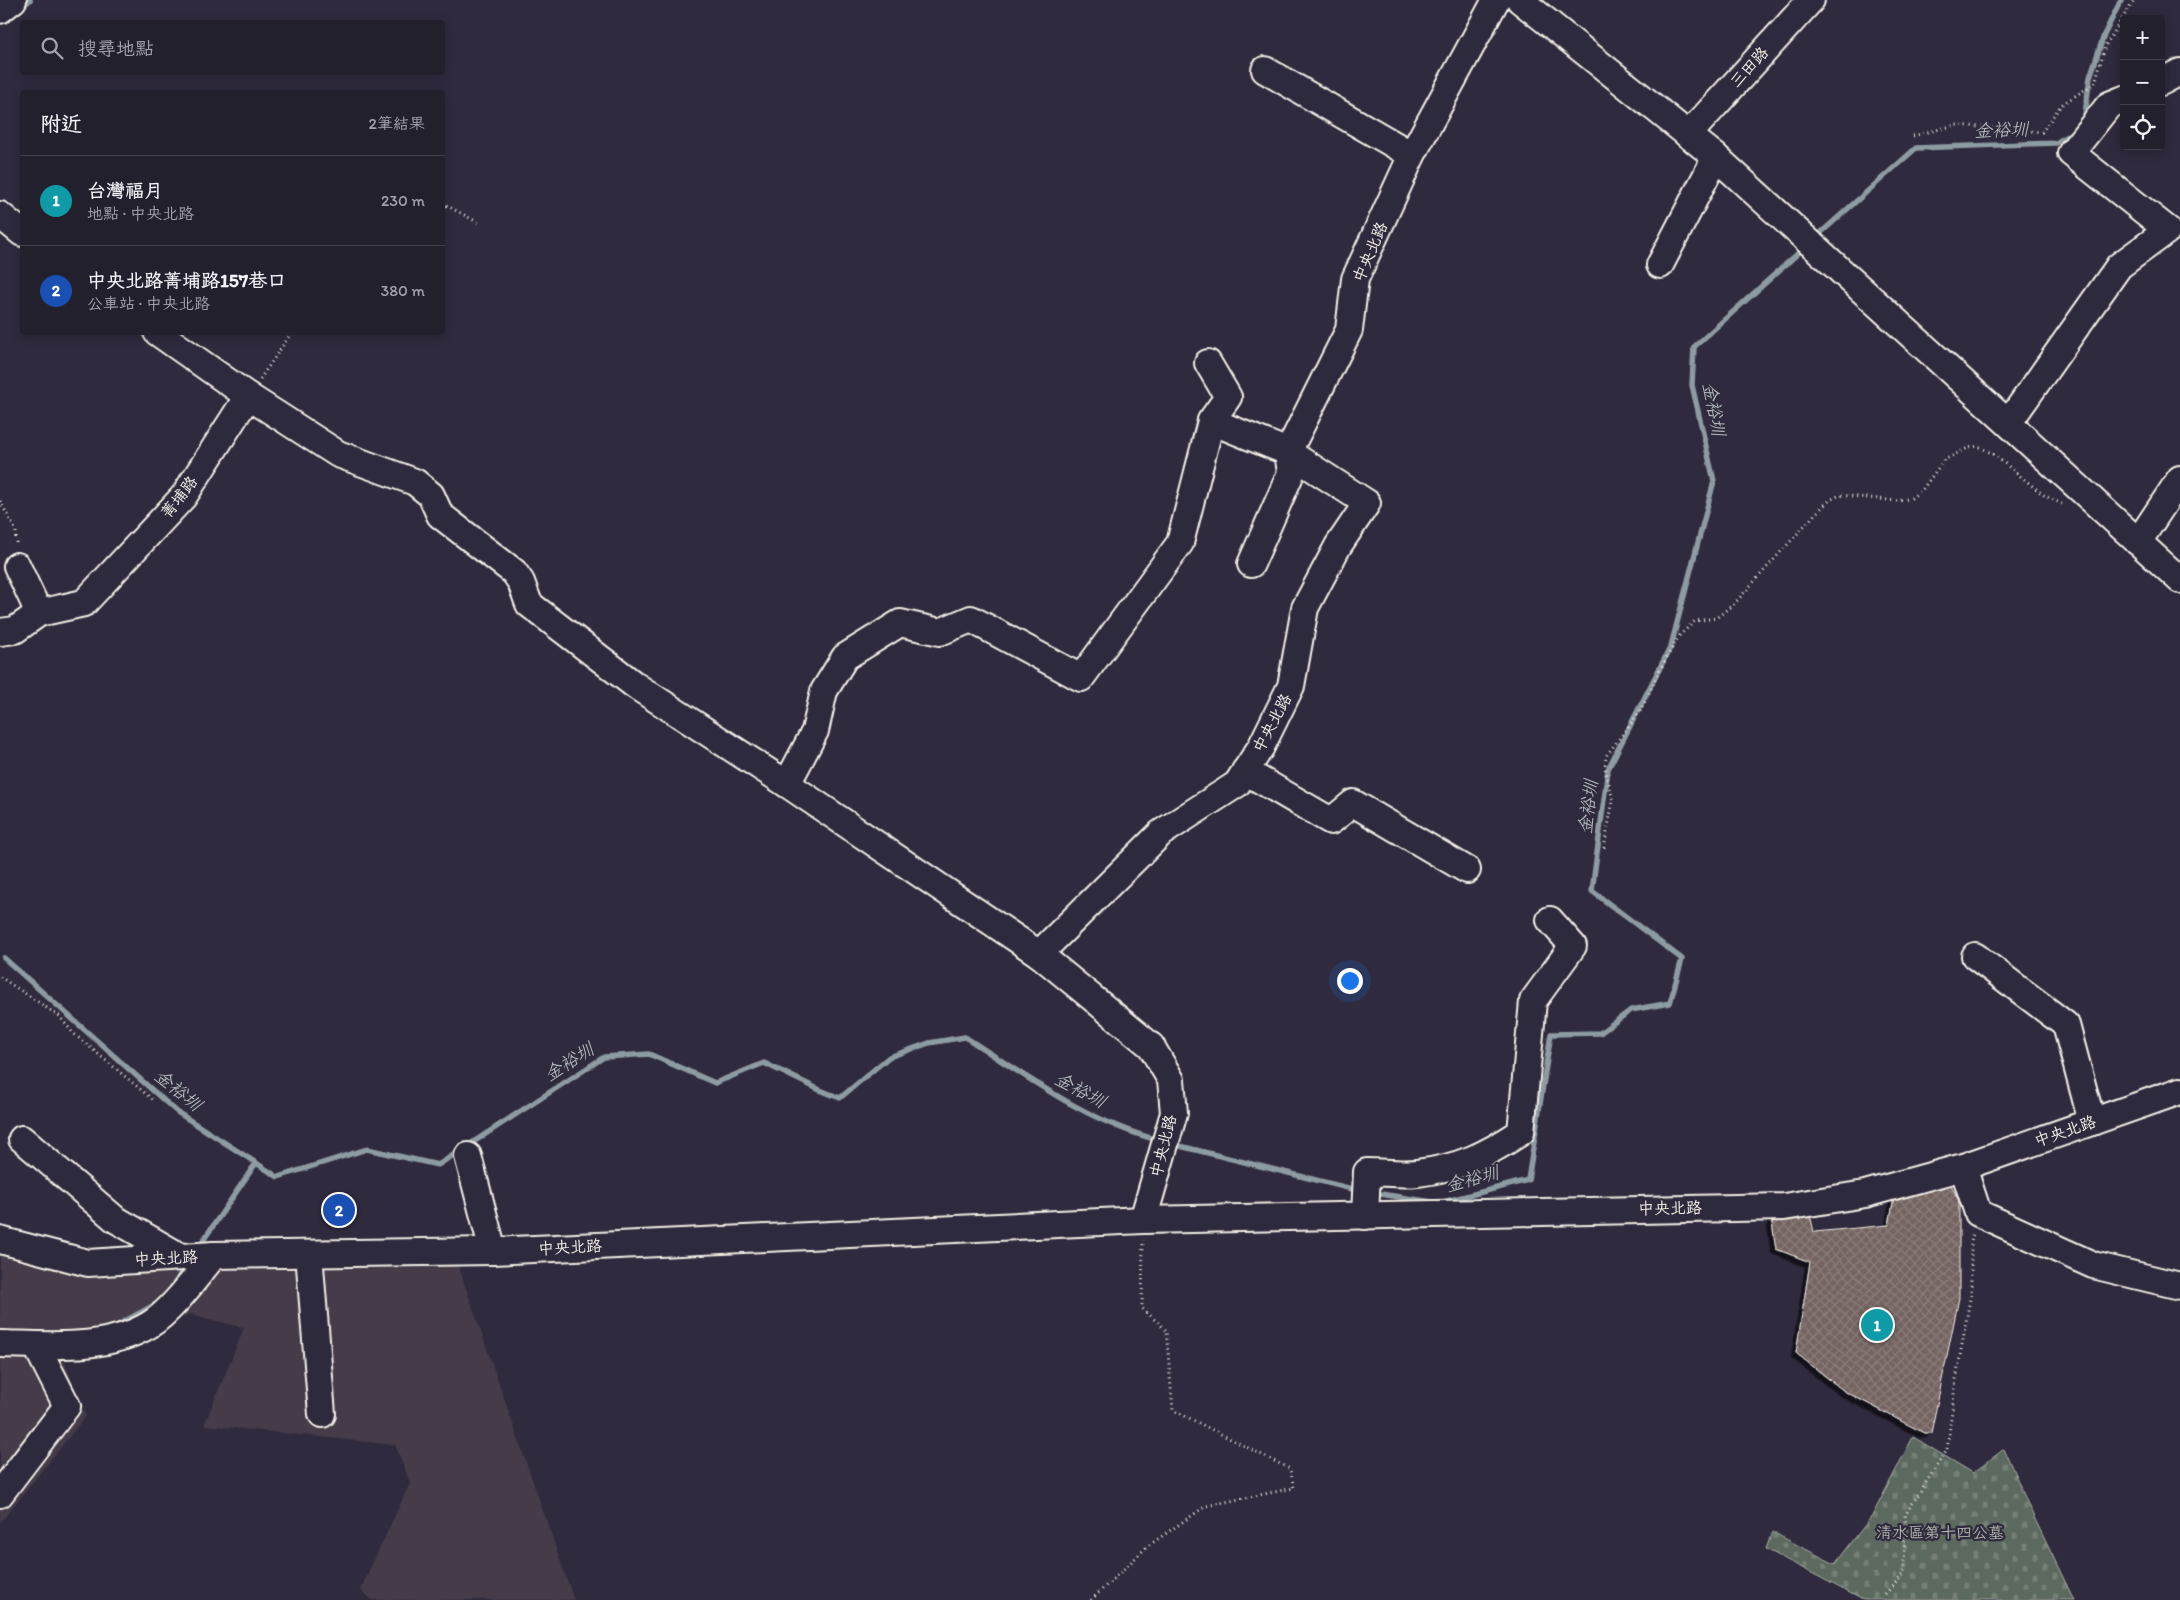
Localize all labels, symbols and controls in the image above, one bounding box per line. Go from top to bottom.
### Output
map controls [2120,15,2165,150]
button: + [2120,15,2165,60]
search box [20,20,445,75]
icon: search [38,34,66,62]
text: 搜尋地點 [78,37,154,60]
street label: 三田路 [1726,43,1772,91]
button: − [2120,60,2165,105]
button: locate [2120,105,2165,150]
text: 附近 [40,111,82,136]
text: 2筆結果 [369,114,425,133]
water label: 金裕圳 [1974,118,2030,142]
text: 台灣福月 [87,179,163,202]
text: 1 [52,191,60,210]
text: 230 m [381,191,425,210]
text: 地點 · 中央北路 [87,204,194,223]
street label: 中央北路 [1349,219,1391,285]
text: 中央北路菁埔路157巷口 [87,269,286,292]
text: 2 [52,281,60,300]
text: 380 m [381,281,425,300]
text: 公車站 · 中央北路 [87,294,210,313]
water label: 金裕圳 [1698,380,1730,440]
street label: 菁埔路 [157,472,201,522]
street label: 中央北路 [1249,690,1295,756]
water label: 金裕圳 [1574,777,1602,835]
your location [1337,968,1363,994]
water label: 金裕圳 [540,1037,599,1086]
water label: 金裕圳 [150,1064,207,1117]
water label: 金裕圳 [1051,1068,1111,1113]
street label: 中央北路 [2032,1112,2098,1150]
street label: 中央北路 [1146,1113,1180,1179]
water label: 金裕圳 [1443,1161,1503,1197]
pin: 2 [323,1191,355,1229]
street label: 中央北路 [1638,1198,1702,1218]
street label: 中央北路 [538,1236,602,1258]
street label: 中央北路 [134,1247,198,1269]
pin: 1 [1861,1306,1893,1344]
park label: 清水區第十四公墓 [1876,1523,2004,1542]

